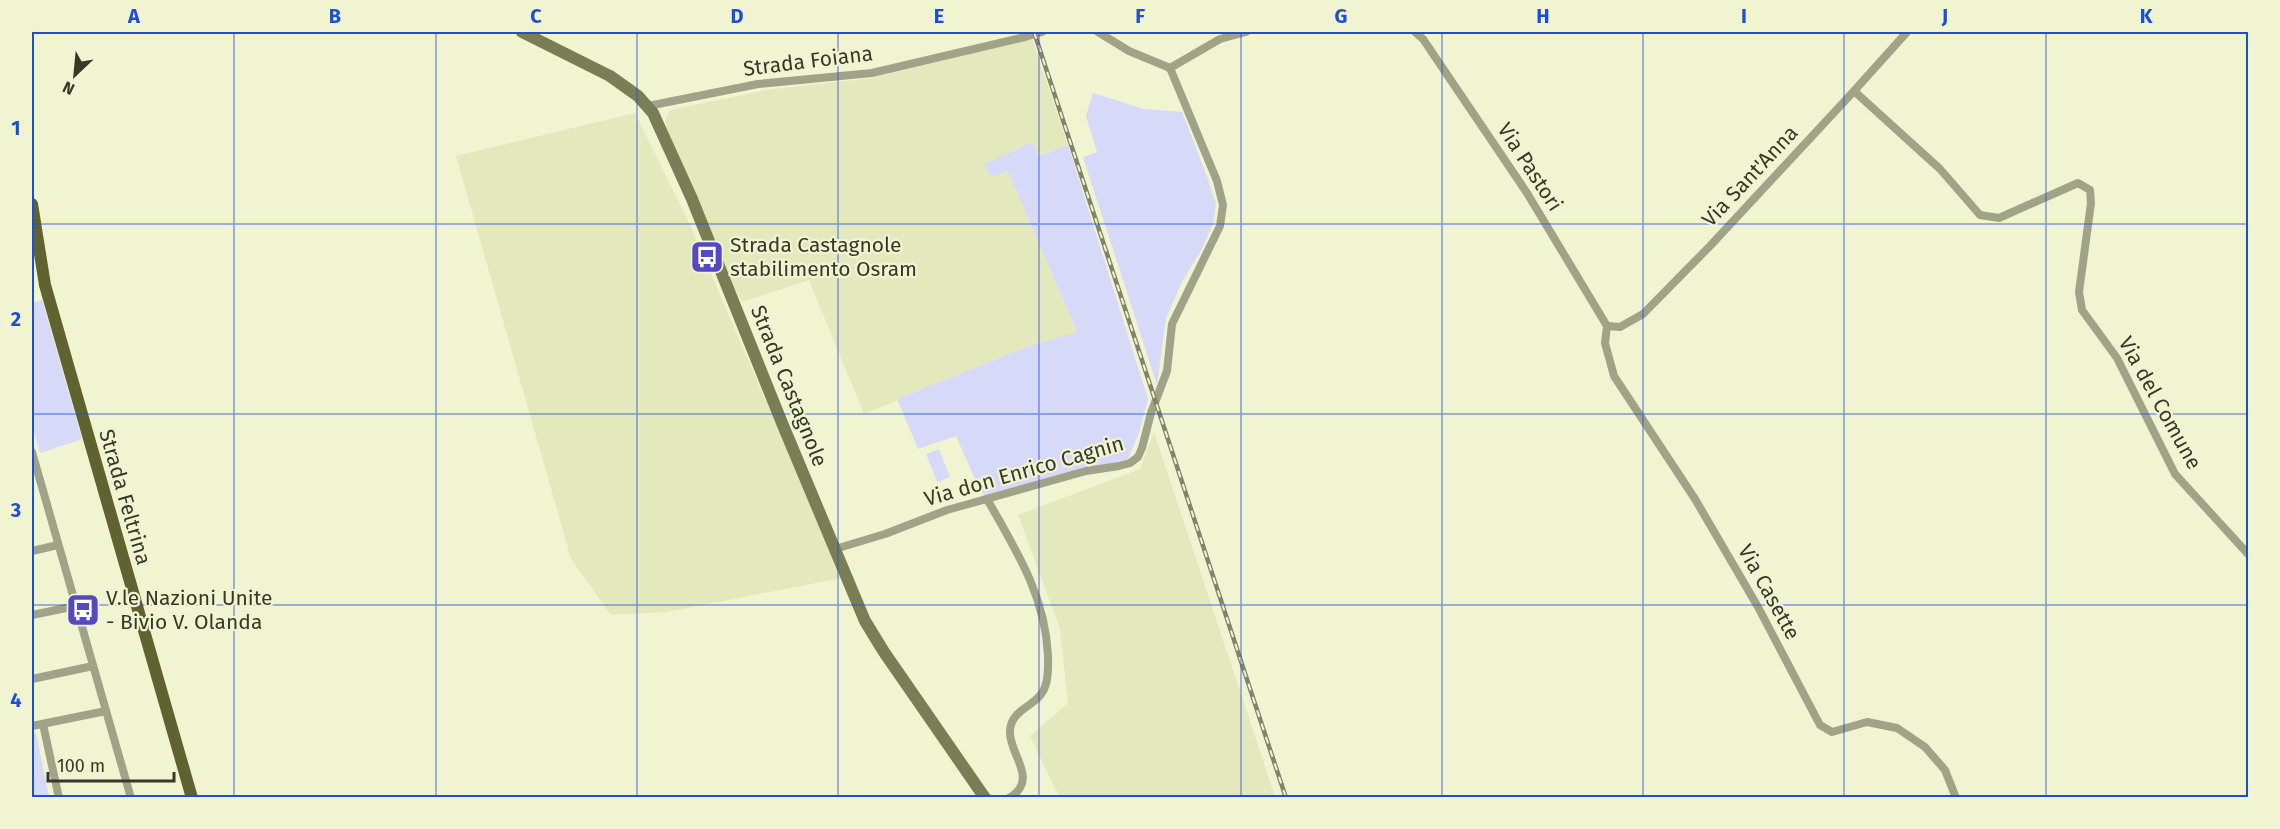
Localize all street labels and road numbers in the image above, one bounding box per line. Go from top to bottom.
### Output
street label: Strada Foiana [742,40,874,82]
street label: Via Pastori [1492,118,1568,216]
street label: Via Sant'Anna [1696,120,1804,232]
street label: Strada Castagnole [745,302,833,470]
street label: Via del Comune [2113,332,2207,474]
street label: Strada Feltrina [93,426,157,568]
street label: Via don Enrico Cagnin [921,430,1127,512]
street label: Via Casette [1732,540,1806,644]

